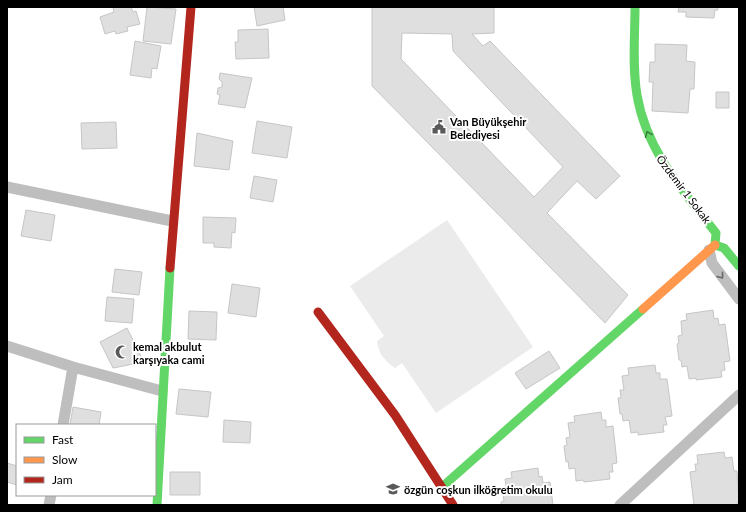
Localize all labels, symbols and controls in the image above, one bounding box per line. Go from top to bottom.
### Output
place label: Van Büyükşehir Belediyesi [449,115,527,141]
public building icon: Van Büyükşehir Belediyesi [431,119,447,135]
one-way arrow [645,131,653,138]
street label: Özdemir 1 Sokak [654,152,714,226]
one-way arrow [717,271,724,278]
place label: kemal akbulut karşıyaka cami [133,340,205,366]
mosque icon: kemal akbulut karşıyaka cami [114,344,130,360]
legend [16,424,156,496]
text: Fast [52,432,74,447]
text: Slow [52,452,78,467]
text: Jam [52,472,73,487]
school or university icon: özgün coşkun ilköğretim okulu [385,481,401,497]
place label: özgün coşkun ilköğretim okulu [404,483,553,496]

